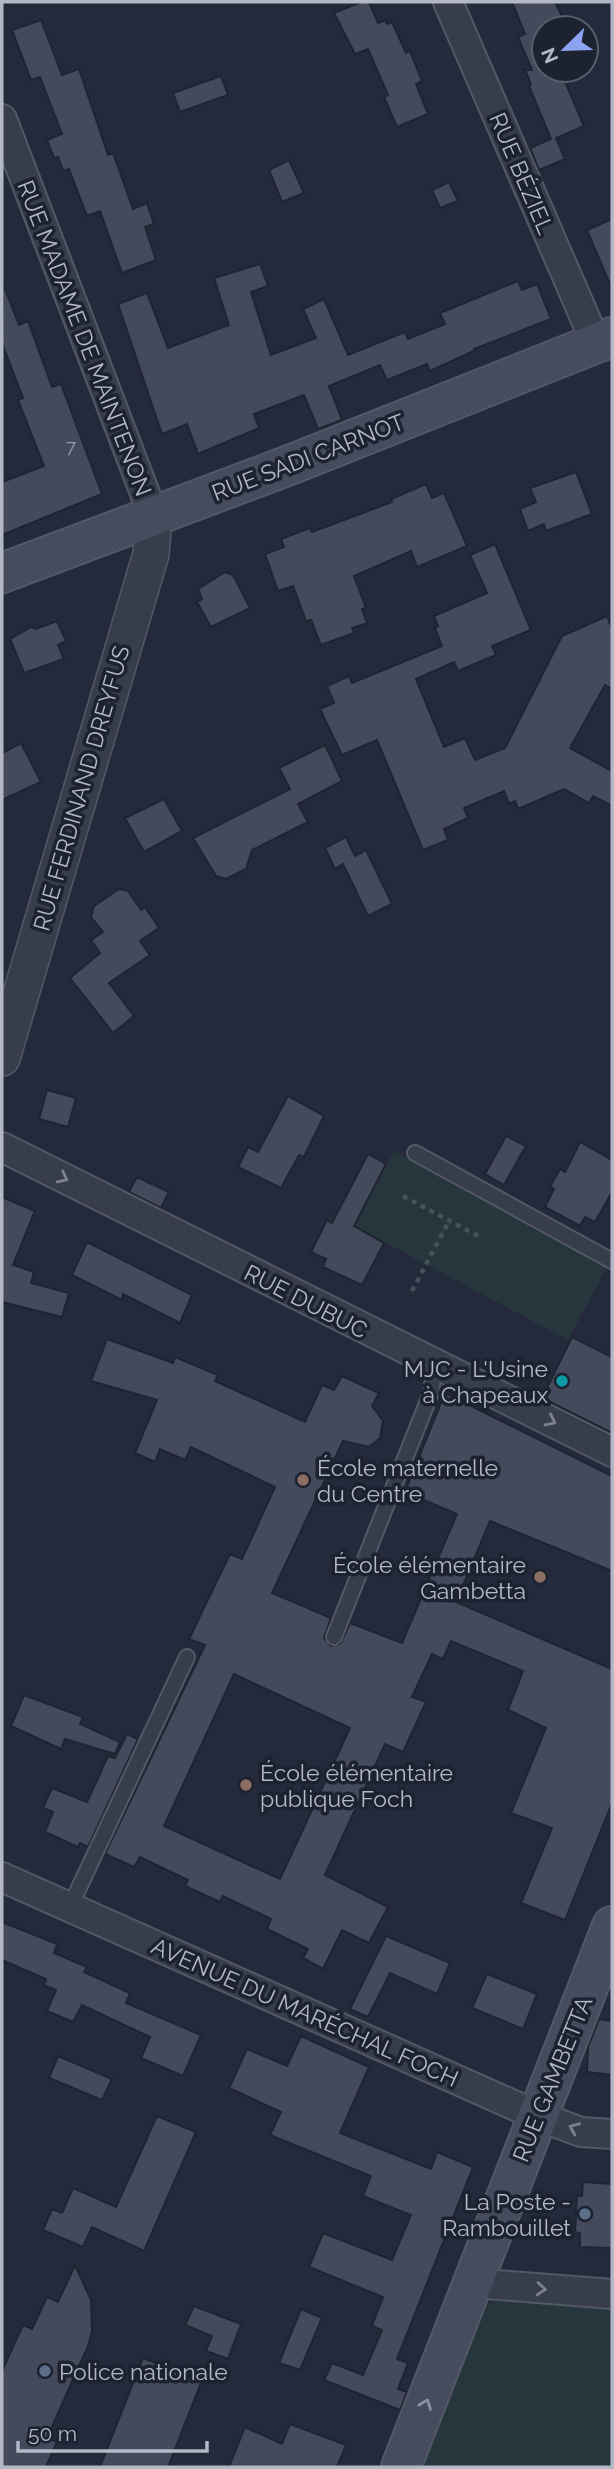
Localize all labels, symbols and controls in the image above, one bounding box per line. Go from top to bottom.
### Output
north arrow [530,14,600,84]
text: N [536,45,562,67]
street label: RUE BÉZIEL [484,108,560,238]
street label: RUE MADAME DE MAINTENON [12,176,158,500]
street label: RUE SADI CARNOT [208,408,408,506]
house number: 7 [66,435,76,457]
street label: RUE FERDINAND DREYFUS [27,642,135,934]
one-way arrow [56,1169,68,1183]
street label: RUE DUBUC [240,1258,372,1344]
place label: MJC - L'Usine à Chapeaux [404,1355,548,1408]
marker: MJC - L'Usine à Chapeaux [554,1373,570,1389]
one-way arrow [544,1413,556,1427]
place label: École maternelle du Centre [317,1454,498,1507]
marker: École maternelle du Centre [295,1472,311,1488]
place label: École élémentaire Gambetta [333,1551,526,1604]
marker: École élémentaire Gambetta [532,1569,548,1585]
place label: École élémentaire publique Foch [260,1759,453,1812]
marker: École élémentaire publique Foch [238,1777,254,1793]
street label: AVENUE DU MARÉCHAL FOCH [147,1932,463,2092]
street label: RUE GAMBETTA [507,1992,598,2166]
one-way arrow [569,2122,581,2136]
place label: La Poste - Rambouillet [442,2188,571,2241]
marker: La Poste - Rambouillet [577,2206,593,2222]
one-way arrow [536,2281,547,2296]
place label: Police nationale [59,2358,228,2385]
marker: Police nationale [37,2363,53,2379]
one-way arrow [417,2398,431,2410]
scale bar [18,2410,206,2454]
text: 50 m [28,2421,77,2446]

